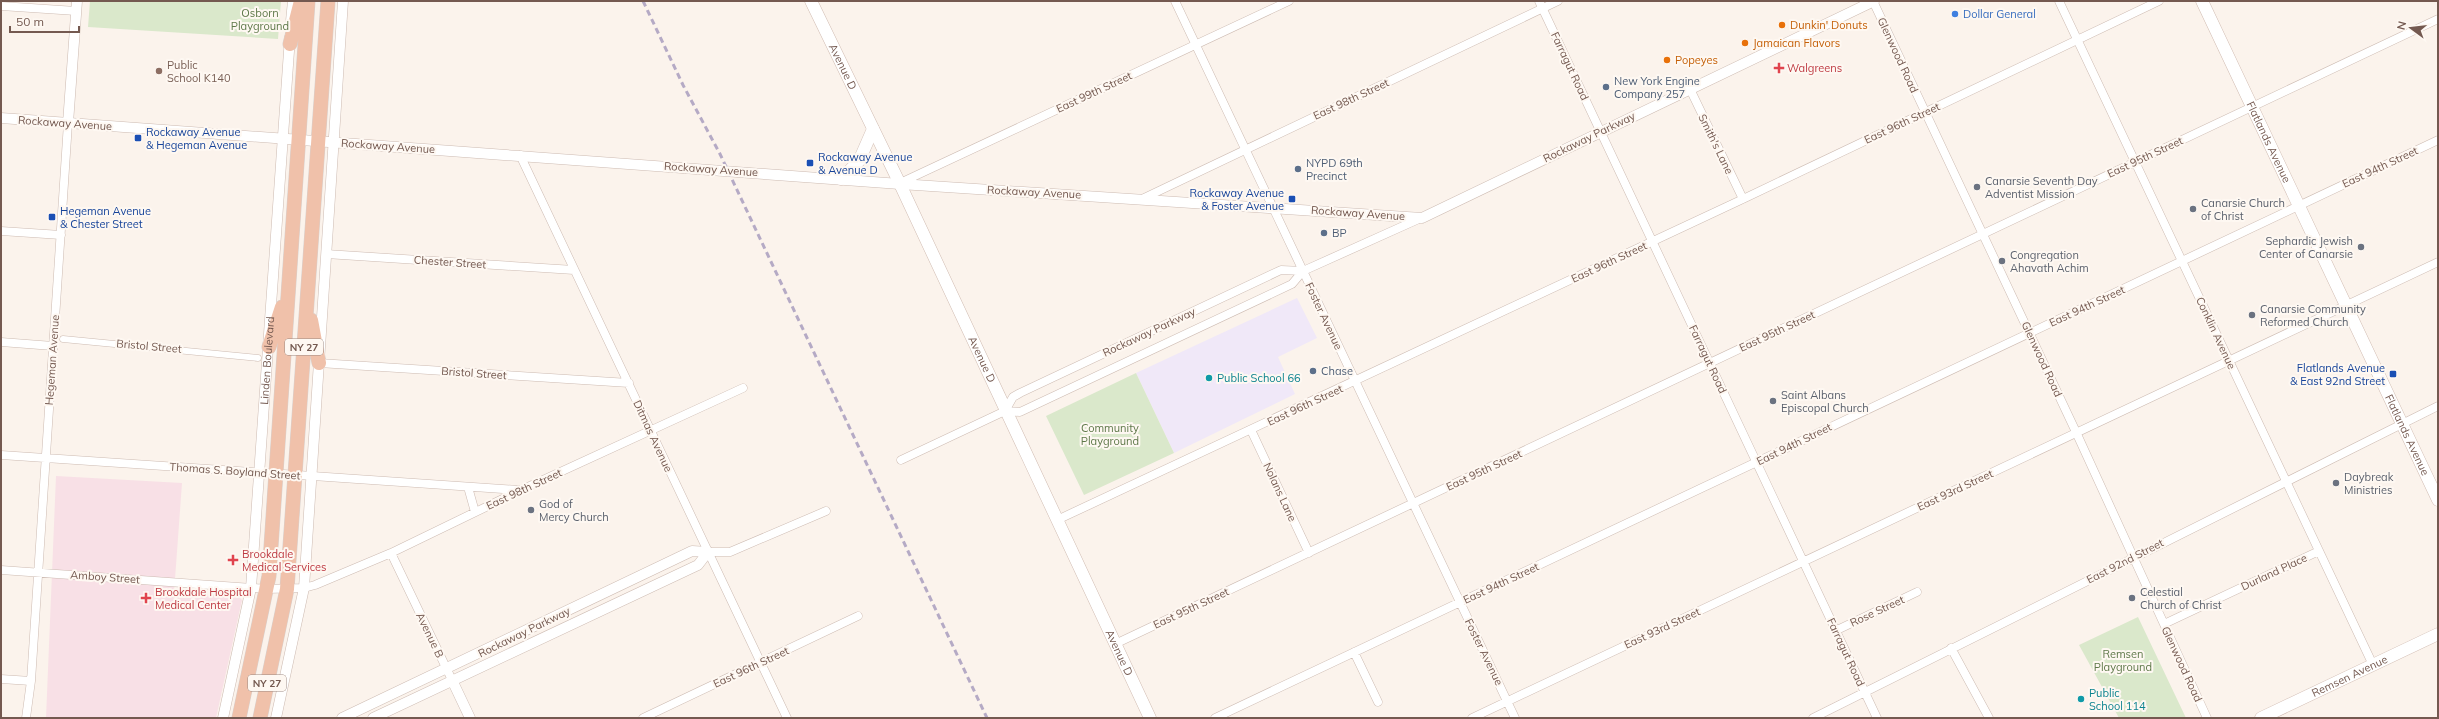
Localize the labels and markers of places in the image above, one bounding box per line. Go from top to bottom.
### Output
place label: Dollar General [1963,7,2036,21]
marker: Dollar General [1950,9,1960,19]
place label: Dunkin' Donuts [1790,18,1868,32]
marker: Dunkin' Donuts [1777,20,1787,30]
place label: Jamaican Flavors [1753,36,1840,50]
marker: Jamaican Flavors [1740,38,1750,48]
place label: Popeyes [1675,53,1718,67]
marker: Popeyes [1662,55,1672,65]
place label: Public School K140 [167,58,231,85]
place label: Walgreens [1787,61,1842,75]
marker: Walgreens [1774,63,1784,73]
marker: Public School K140 [154,66,164,76]
place label: New York Engine Company 257 [1614,74,1700,101]
marker: New York Engine Company 257 [1601,82,1611,92]
place label: Rockaway Avenue & Hegeman Avenue [146,125,247,152]
marker: Rockaway Avenue & Hegeman Avenue [133,133,143,143]
place label: Rockaway Avenue & Avenue D [818,150,912,177]
place label: NYPD 69th Precinct [1306,156,1363,183]
marker: Rockaway Avenue & Avenue D [805,158,815,168]
marker: NYPD 69th Precinct [1293,164,1303,174]
place label: Canarsie Seventh Day Adventist Mission [1985,174,2098,201]
marker: Canarsie Seventh Day Adventist Mission [1972,182,1982,192]
place label: Rockaway Avenue & Foster Avenue [1190,186,1284,213]
marker: Rockaway Avenue & Foster Avenue [1287,194,1297,204]
place label: Canarsie Church of Christ [2201,196,2285,223]
place label: Hegeman Avenue & Chester Street [60,204,151,231]
marker: Canarsie Church of Christ [2188,204,2198,214]
marker: Hegeman Avenue & Chester Street [47,212,57,222]
place label: BP [1332,226,1347,240]
marker: BP [1319,228,1329,238]
place label: Sephardic Jewish Center of Canarsie [2259,234,2353,261]
marker: Sephardic Jewish Center of Canarsie [2356,242,2366,252]
place label: Congregation Ahavath Achim [2010,248,2089,275]
marker: Congregation Ahavath Achim [1997,256,2007,266]
place label: Canarsie Community Reformed Church [2260,302,2366,329]
marker: Canarsie Community Reformed Church [2247,310,2257,320]
place label: Flatlands Avenue & East 92nd Street [2290,361,2385,388]
place label: Chase [1321,364,1353,378]
marker: Chase [1308,366,1318,376]
marker: Flatlands Avenue & East 92nd Street [2388,369,2398,379]
place label: Public School 66 [1217,371,1301,385]
marker: Public School 66 [1204,373,1214,383]
place label: Saint Albans Episcopal Church [1781,388,1869,415]
marker: Saint Albans Episcopal Church [1768,396,1778,406]
place label: Daybreak Ministries [2344,470,2394,497]
marker: Daybreak Ministries [2331,478,2341,488]
place label: God of Mercy Church [539,497,609,524]
marker: God of Mercy Church [526,505,536,515]
place label: Brookdale Medical Services [242,547,327,574]
marker: Brookdale Medical Services [227,554,239,566]
place label: Brookdale Hospital Medical Center [155,585,252,612]
place label: Celestial Church of Christ [2140,585,2222,612]
marker: Brookdale Hospital Medical Center [140,592,152,604]
marker: Celestial Church of Christ [2127,593,2137,603]
place label: Public School 114 [2089,686,2146,713]
marker: Public School 114 [2076,694,2086,704]

